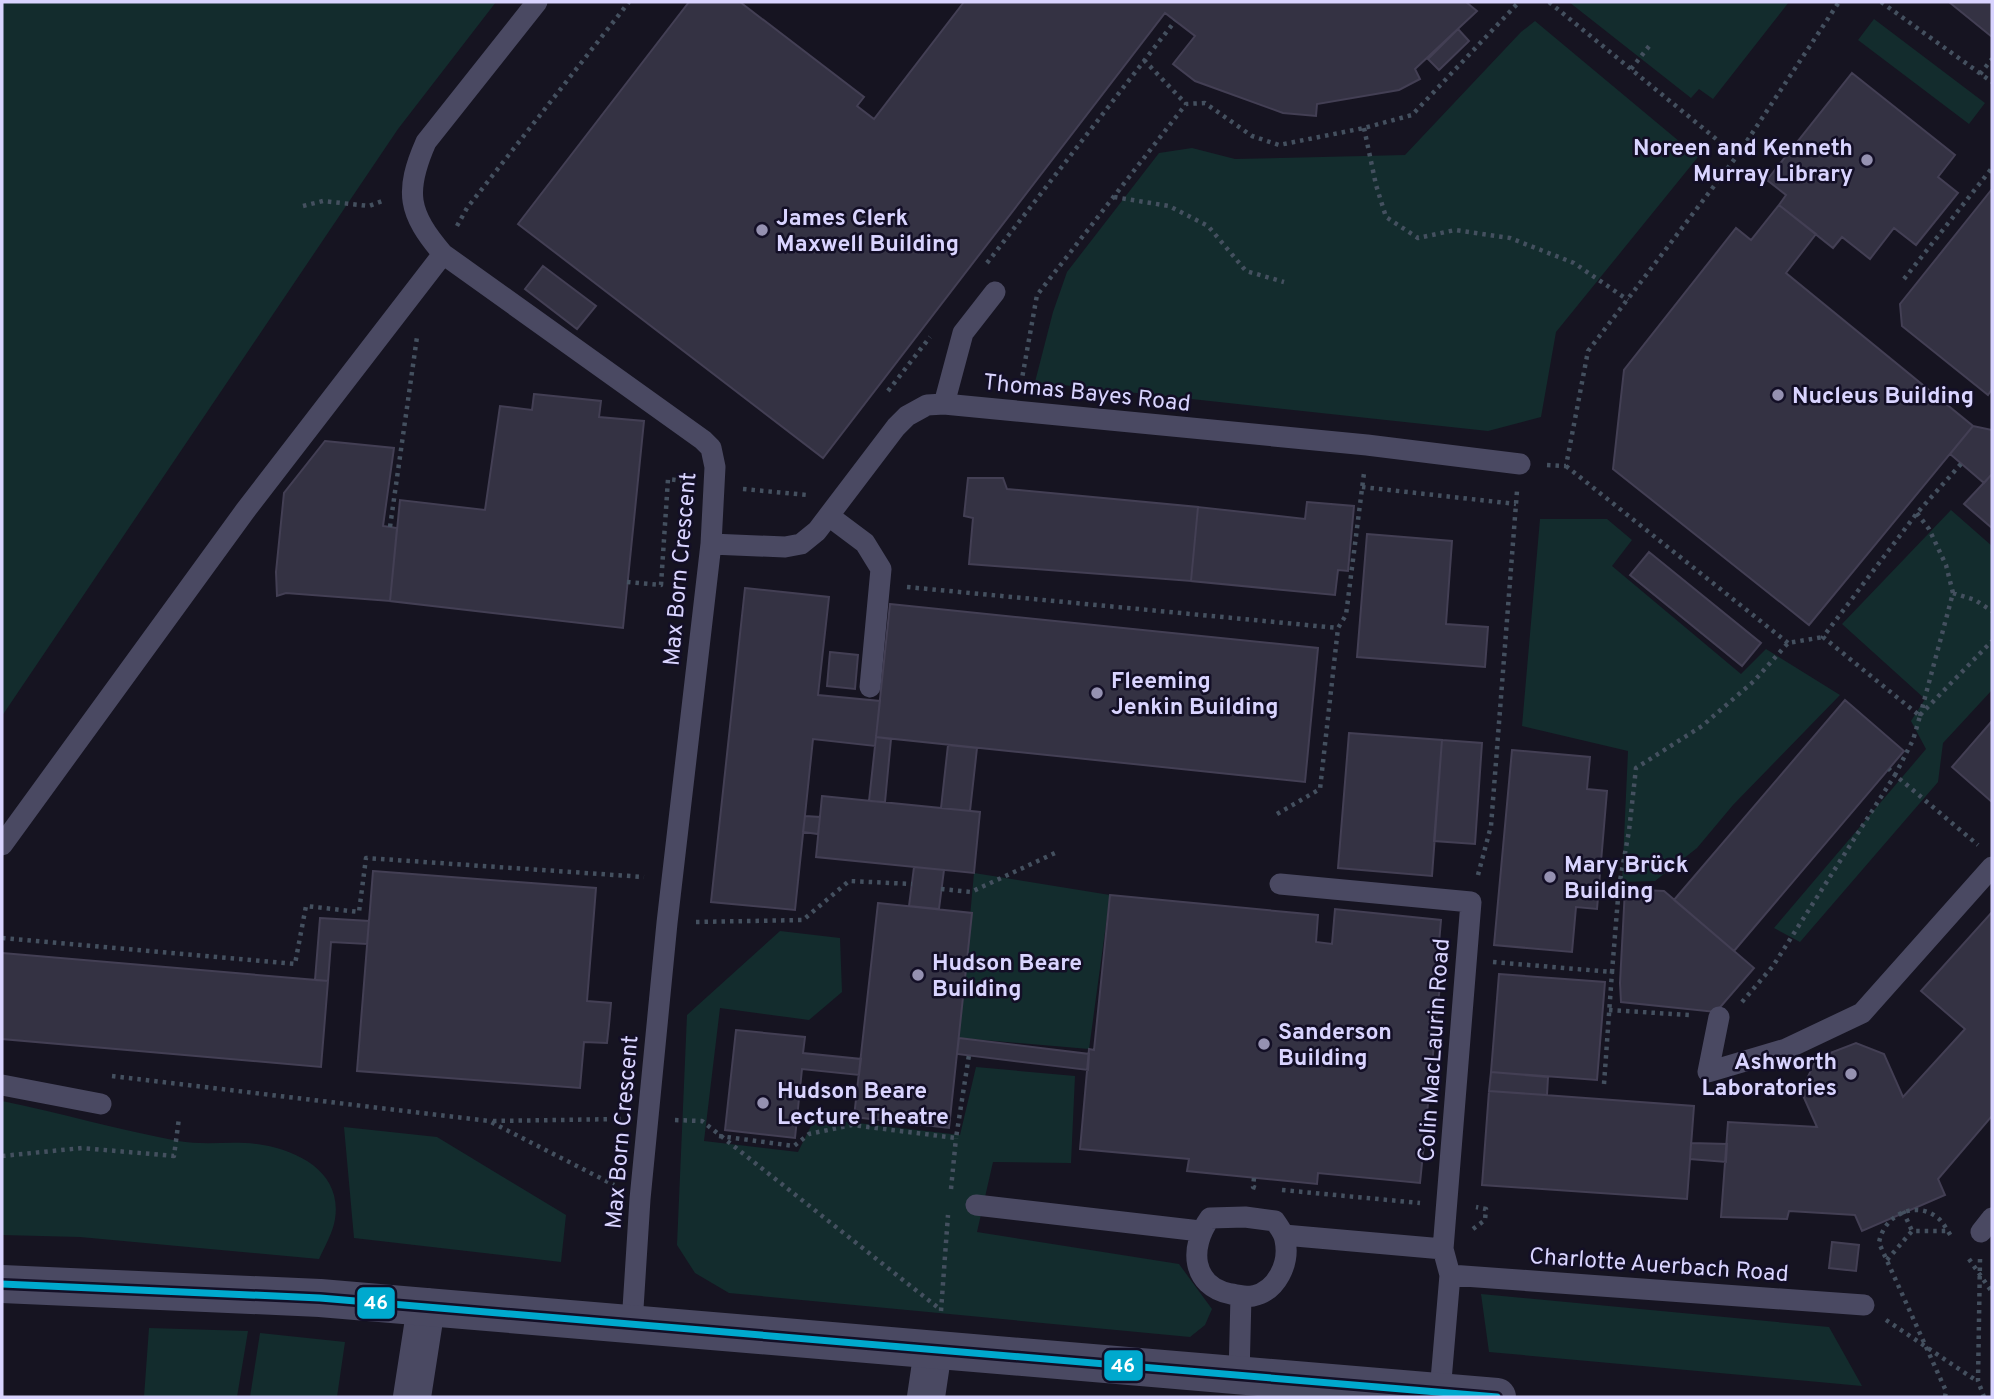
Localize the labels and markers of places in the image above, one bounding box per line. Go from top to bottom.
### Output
place label: Noreen and Kenneth Murray Library [1633,135,1853,190]
marker: Noreen and Kenneth Murray Library [1859,152,1875,168]
place label: James Clerk Maxwell Building [776,205,959,260]
marker: James Clerk Maxwell Building [754,222,770,238]
place label: Nucleus Building [1792,383,1974,412]
marker: Nucleus Building [1770,387,1786,403]
place label: Fleeming Jenkin Building [1111,668,1279,723]
marker: Fleeming Jenkin Building [1089,685,1105,701]
place label: Mary Brück Building [1564,852,1689,907]
marker: Mary Brück Building [1542,869,1558,885]
place label: Hudson Beare Building [932,950,1082,1005]
marker: Hudson Beare Building [910,967,926,983]
place label: Sanderson Building [1278,1019,1392,1074]
marker: Sanderson Building [1256,1036,1272,1052]
place label: Ashworth Laboratories [1702,1049,1837,1104]
marker: Ashworth Laboratories [1843,1066,1859,1082]
place label: Hudson Beare Lecture Theatre [777,1078,949,1133]
marker: Hudson Beare Lecture Theatre [755,1095,771,1111]

